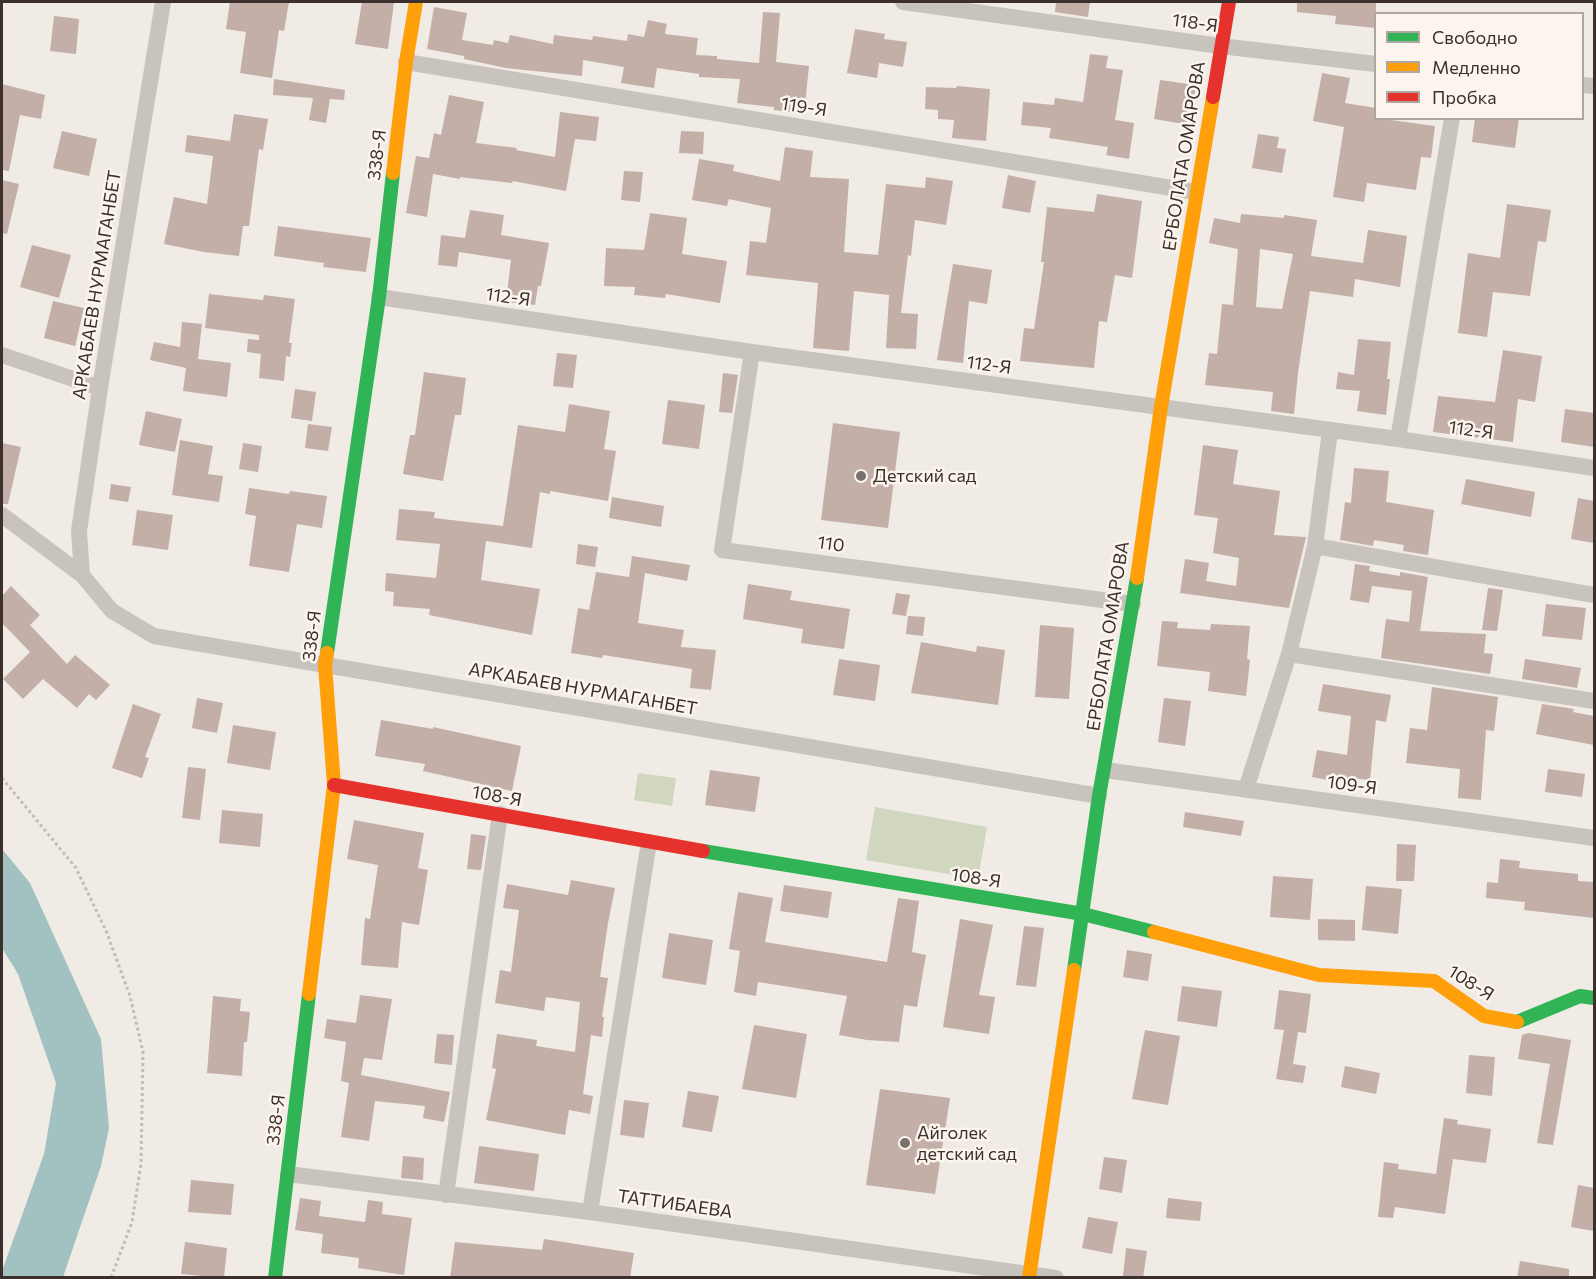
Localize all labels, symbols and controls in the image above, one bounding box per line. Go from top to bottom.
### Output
street label: 118-Я [1171,9,1219,37]
legend [1374,12,1584,120]
text: Свободно [1432,26,1518,48]
text: Медленно [1432,56,1521,78]
street label: ЕРБОЛАТА ОМАРОВА [1158,60,1210,252]
text: Пробка [1432,86,1497,108]
street label: 119-Я [780,93,828,121]
street label: 338-Я [363,128,391,182]
street label: АРКАБАЕВ НУРМАГАНБЕТ [68,169,126,401]
street label: 112-Я [484,283,532,311]
street label: 112-Я [965,351,1013,379]
street label: 112-Я [1447,416,1495,444]
place label: Детский сад [873,465,976,487]
marker: Детский сад [854,469,868,483]
street label: 110 [816,531,846,557]
street label: ЕРБОЛАТА ОМАРОВА [1082,540,1134,732]
street label: 338-Я [298,609,326,663]
street label: АРКАБАЕВ НУРМАГАНБЕТ [467,658,699,720]
street label: 109-Я [1326,771,1378,799]
street label: 108-Я [471,781,523,811]
street label: 108-Я [950,863,1002,893]
street label: 108-Я [1444,961,1498,1005]
street label: 338-Я [262,1093,290,1147]
place label: Айголек детский сад [917,1122,1017,1164]
marker: Айголек детский сад [898,1136,912,1150]
street label: ТАТТИБАЕВА [616,1185,734,1223]

